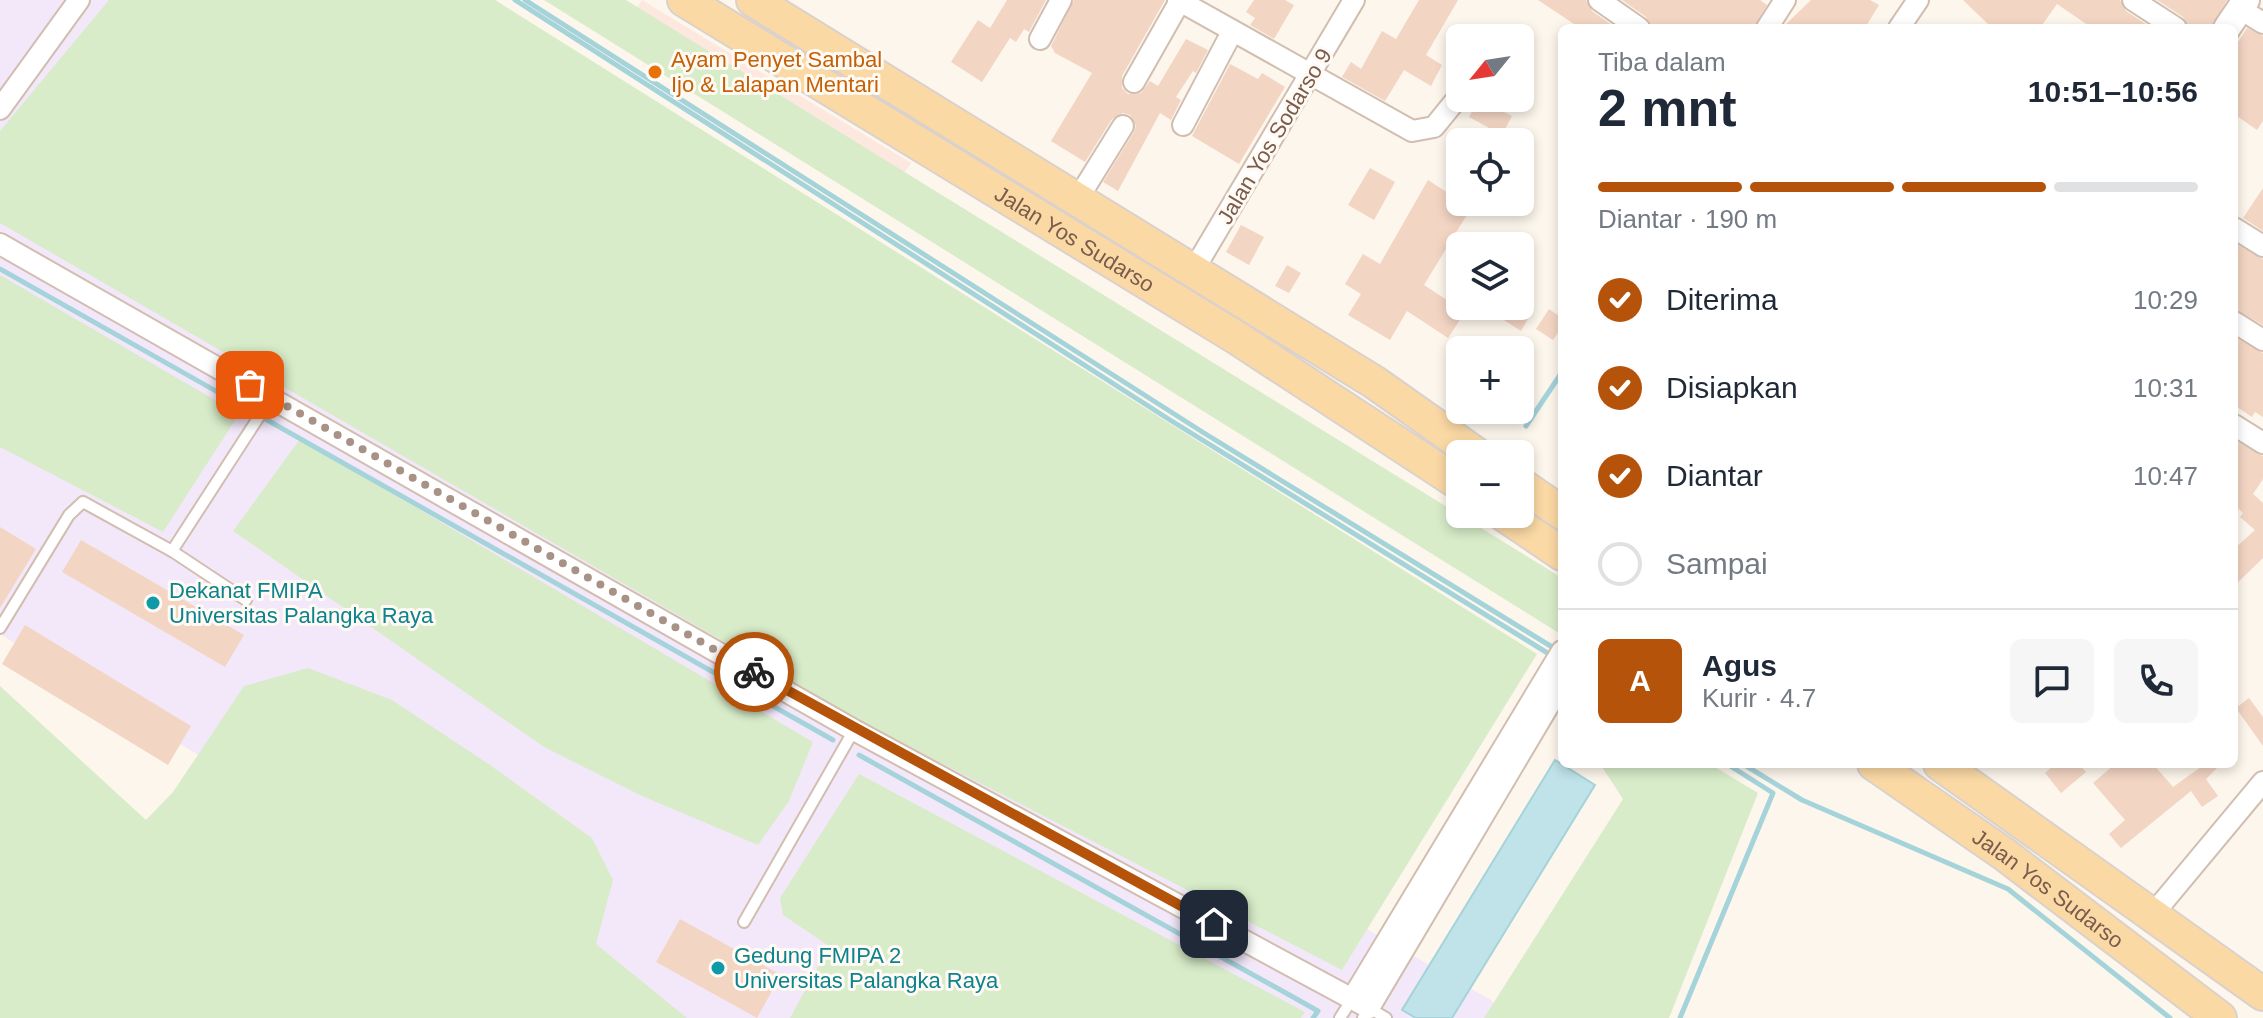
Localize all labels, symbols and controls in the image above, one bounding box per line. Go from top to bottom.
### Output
north arrow [1446,24,1534,112]
map controls [1446,24,1534,528]
street label: Jalan Yos Sodarso 9 [1212,44,1337,229]
place label: Ayam Penyet Sambal Ijo & Lalapan Mentari [671,47,882,97]
text: Tiba dalam [1598,47,1726,77]
marker: Ayam Penyet Sambal Ijo & Lalapan Mentari [646,63,664,81]
text: 10:51–10:56 [2028,75,2198,108]
text: 2 mnt [1598,79,1737,137]
button: locate [1446,128,1534,216]
street label: Jalan Yos Sudarso [990,181,1159,298]
text: Diantar · 190 m [1598,204,1777,234]
button: layers [1446,232,1534,320]
icon: check [1598,278,1642,322]
text: Diterima [1666,283,1778,316]
text: 10:29 [2133,285,2198,315]
button: + [1446,336,1534,424]
pin [216,351,284,419]
icon: bag [228,363,272,407]
icon: check [1598,366,1642,410]
text: Disiapkan [1666,371,1798,404]
text: 10:31 [2133,373,2198,403]
button: − [1446,440,1534,528]
icon: check [1598,454,1642,498]
text: Diantar [1666,459,1763,492]
text: 10:47 [2133,461,2198,491]
text: Sampai [1666,547,1768,580]
place label: Dekanat FMIPA Universitas Palangka Raya [169,578,434,628]
marker: Dekanat FMIPA Universitas Palangka Raya [144,594,162,612]
courier [714,632,794,712]
button: chat [2010,639,2094,723]
button: phone [2114,639,2198,723]
text: Agus [1702,649,1777,682]
icon: bike [732,650,776,694]
text: A [1629,664,1651,697]
text: Kurir · 4.7 [1702,683,1816,713]
street label: Jalan Yos Sudarso [1968,824,2128,953]
pin [1180,890,1248,958]
icon: home [1192,902,1236,946]
place label: Gedung FMIPA 2 Universitas Palangka Raya [734,943,999,993]
marker: Gedung FMIPA 2 Universitas Palangka Raya [709,959,727,977]

